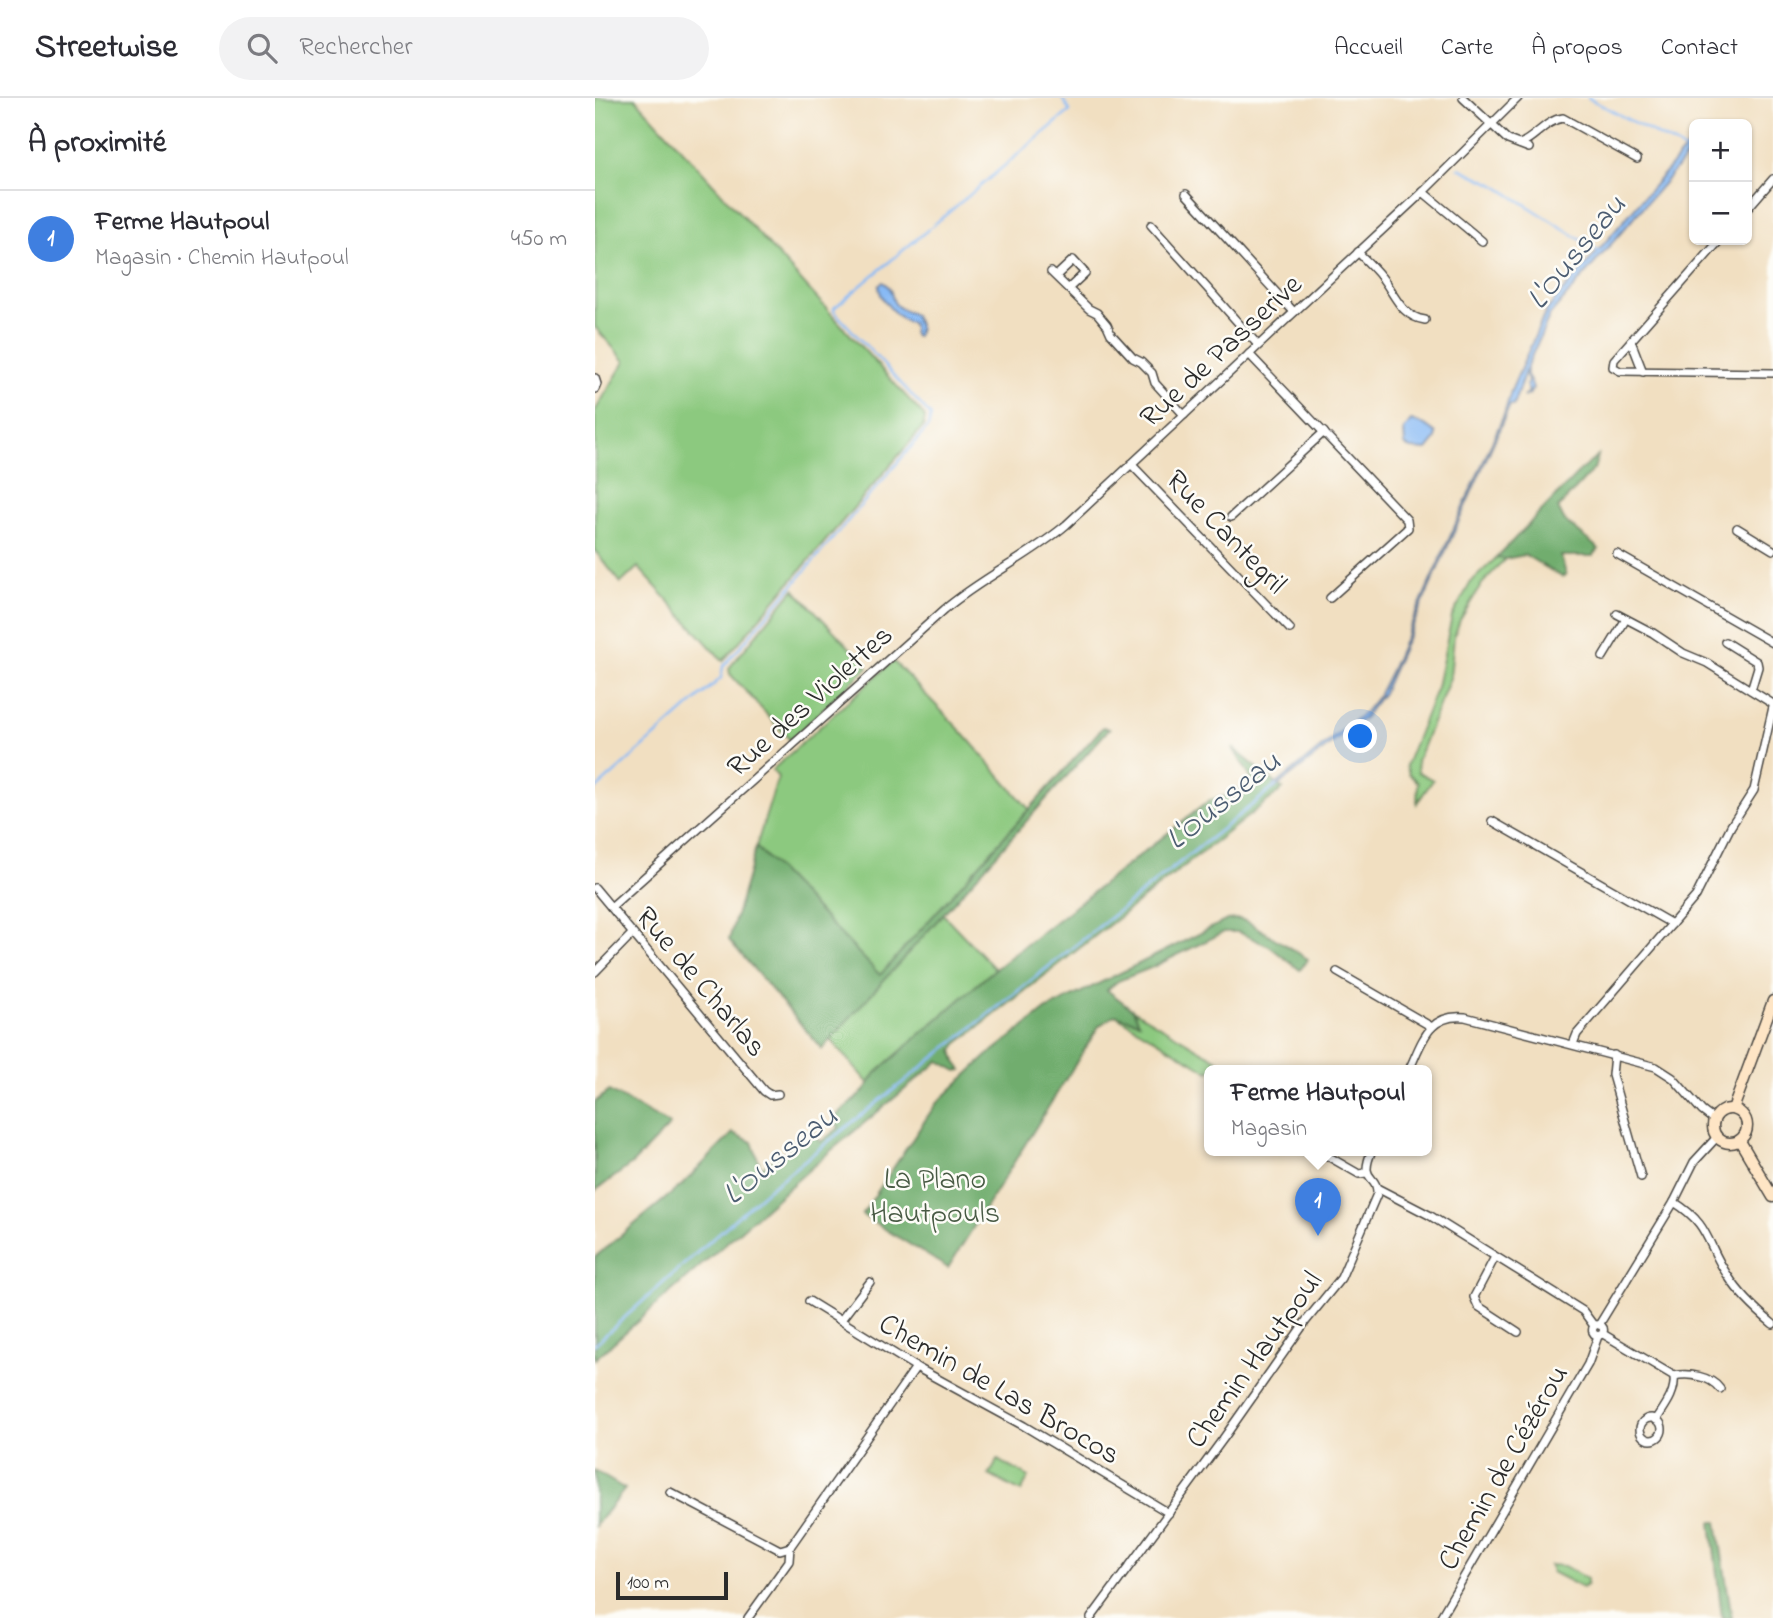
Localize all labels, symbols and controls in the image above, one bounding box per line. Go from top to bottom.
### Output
search box [219,17,709,80]
text: Streetwise [35,24,177,72]
icon: search [243,29,281,67]
text: Rechercher [299,29,413,67]
text: Accueil [1334,31,1403,66]
text: Carte [1441,31,1493,66]
text: À propos [1531,31,1623,66]
text: Contact [1661,31,1738,66]
map controls [1689,119,1752,245]
button: + [1689,119,1752,182]
text: À proximité [28,122,166,166]
button: − [1689,182,1752,245]
water label: L'Ousseau [1516,185,1639,321]
text: Ferme Hautpoul [95,204,269,242]
text: 1 [47,223,55,256]
text: 450 m [511,223,567,256]
text: Magasin · Chemin Hautpoul [95,242,349,275]
street label: Rue de Passerive [1131,265,1314,439]
street label: Rue Cantegril [1154,461,1296,605]
street label: Rue des Violettes [718,615,904,789]
your location [1343,719,1377,753]
water label: L'Ousseau [1156,740,1292,863]
street label: Rue de Charlas [623,898,776,1068]
popup [1204,1065,1432,1156]
text: Ferme Hautpoul [1231,1075,1405,1113]
water label: L'Ousseau [713,1095,849,1218]
text: Magasin [1231,1113,1307,1146]
park label: La Plano Hautpouls [870,1159,1000,1237]
pin: 1 [1295,1178,1341,1236]
street label: Chemin Hautpoul [1176,1263,1335,1459]
street label: Chemin de Las Brocos [870,1303,1127,1478]
street label: Chemin de Cézérou [1428,1358,1581,1579]
scale bar [616,1569,728,1601]
text: 100 m [627,1570,669,1597]

